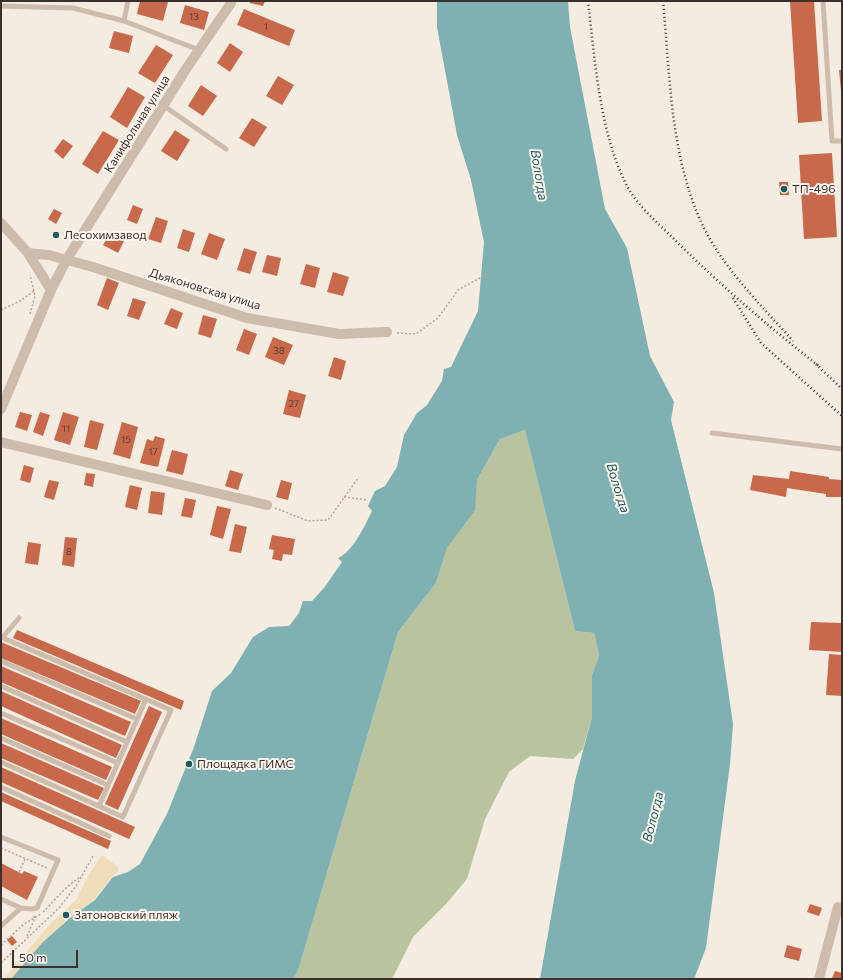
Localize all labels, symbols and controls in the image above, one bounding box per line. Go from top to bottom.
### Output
house number: 13 [189,11,199,23]
house number: 1 [264,21,268,33]
street label: Канифольная улица [101,73,173,175]
water label: Вологда [527,149,551,201]
place label: ТП-496 [792,182,835,196]
marker: ТП-496 [779,184,789,194]
place label: Лесохимзавод [64,228,146,242]
marker: Лесохимзавод [51,230,61,240]
street label: Дьяконовская улица [148,265,262,313]
house number: 38 [273,345,285,357]
house number: 27 [289,398,299,410]
house number: 11 [62,423,70,435]
house number: 15 [121,434,131,446]
house number: 17 [148,446,158,458]
water label: Вологда [603,461,633,515]
house number: 8 [66,546,72,558]
place label: Площадка ГИМС [197,757,294,771]
marker: Площадка ГИМС [184,759,194,769]
water label: Вологда [639,790,667,844]
place label: Затоновский пляж [74,908,178,922]
marker: Затоновский пляж [61,910,71,920]
scale bar [14,942,80,968]
text: 50 m [19,950,47,964]

